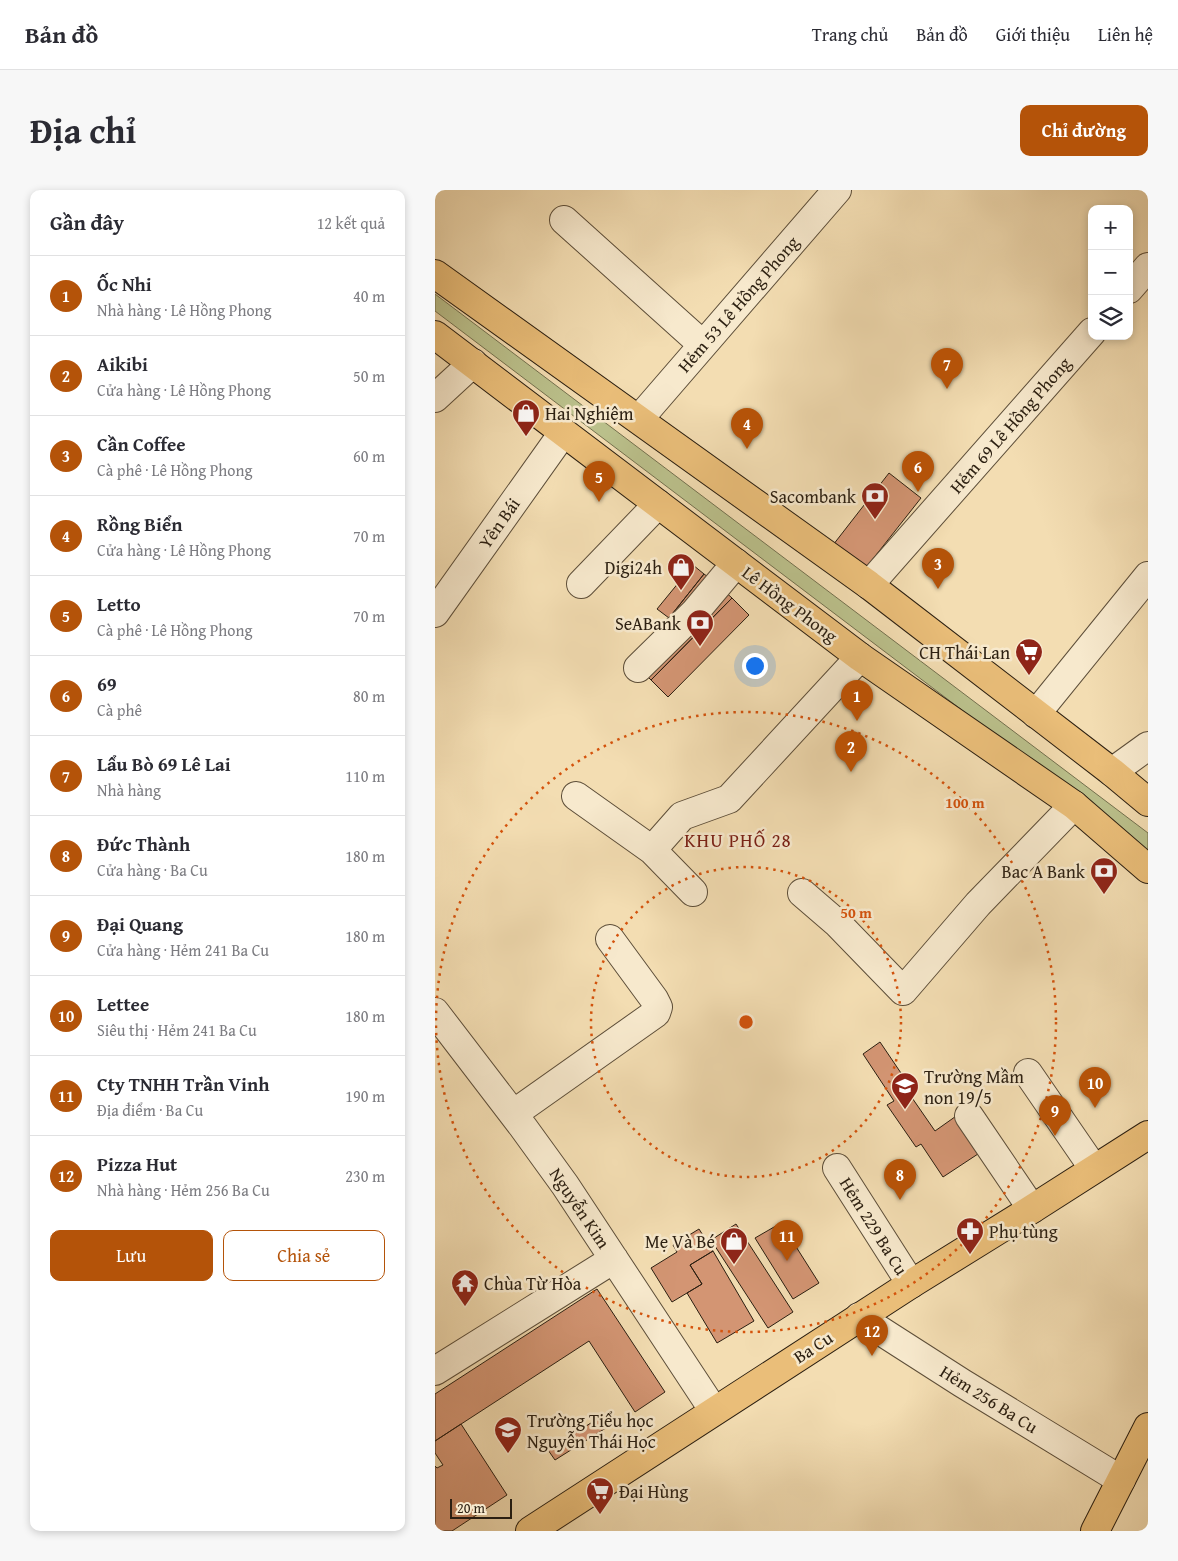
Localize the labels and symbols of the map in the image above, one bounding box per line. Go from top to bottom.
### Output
street label: Hẻm 53 Lê Hồng Phong [671,230,805,378]
pin: 7 [931,348,963,389]
street label: Hẻm 69 Lê Hồng Phong [943,351,1077,499]
shop icon: Hai Nghiệm [511,398,541,437]
place label: Hai Nghiệm [545,400,634,427]
pin: 4 [731,408,763,449]
pin: 6 [902,451,934,492]
pin: 5 [583,461,615,502]
bank icon: Sacombank [860,481,890,520]
place label: Sacombank [770,483,857,510]
street label: Yên Bái [472,492,526,554]
pin: 3 [922,548,954,589]
shop icon: Digi24h [666,552,696,591]
place label: Digi24h [605,554,662,581]
street label: Lê Hồng Phong [737,559,843,649]
bank icon: SeABank [685,608,715,647]
place label: SeABank [615,610,682,637]
supermarket icon: CH Thái Lan [1014,637,1044,676]
place label: CH Thái Lan [919,639,1010,666]
your location [742,653,768,679]
pin: 1 [841,680,873,721]
pin: 2 [835,731,867,772]
text: 100 m [945,792,985,813]
district label: KHU PHỐ 28 [684,826,792,854]
bank icon: Bac A Bank [1089,856,1119,895]
place label: Bac A Bank [1002,858,1086,885]
text: 50 m [840,902,872,923]
centre of rings [737,1013,755,1031]
place label: Trường Mầm non 19/5 [924,1063,1024,1111]
pin: 10 [1079,1067,1111,1108]
school or university icon: Trường Mầm non 19/5 [890,1071,920,1110]
pin: 9 [1039,1095,1071,1136]
pin: 8 [884,1159,916,1200]
street label: Nguyễn Kim [543,1162,617,1254]
street label: Hẻm 229 Ba Cu [833,1172,915,1281]
pharmacy icon: Phụ tùng [955,1216,985,1255]
place label: Phụ tùng [989,1218,1058,1245]
pin: 11 [771,1220,803,1261]
shop icon: Mẹ Và Bé [719,1226,749,1265]
place label: Mẹ Và Bé [645,1228,715,1255]
temple icon: Chùa Từ Hòa [450,1268,480,1307]
place label: Chùa Từ Hòa [484,1270,582,1297]
pin: 12 [856,1315,888,1356]
street label: Ba Cu [788,1324,838,1370]
street label: Hẻm 256 Ba Cu [935,1358,1044,1440]
place label: Trường Tiểu học Nguyễn Thái Học [527,1407,656,1455]
school or university icon: Trường Tiểu học Nguyễn Thái Học [493,1415,523,1454]
supermarket icon: Đại Hùng [585,1476,615,1515]
place label: Đại Hùng [619,1478,688,1505]
scale bar [450,1496,513,1519]

